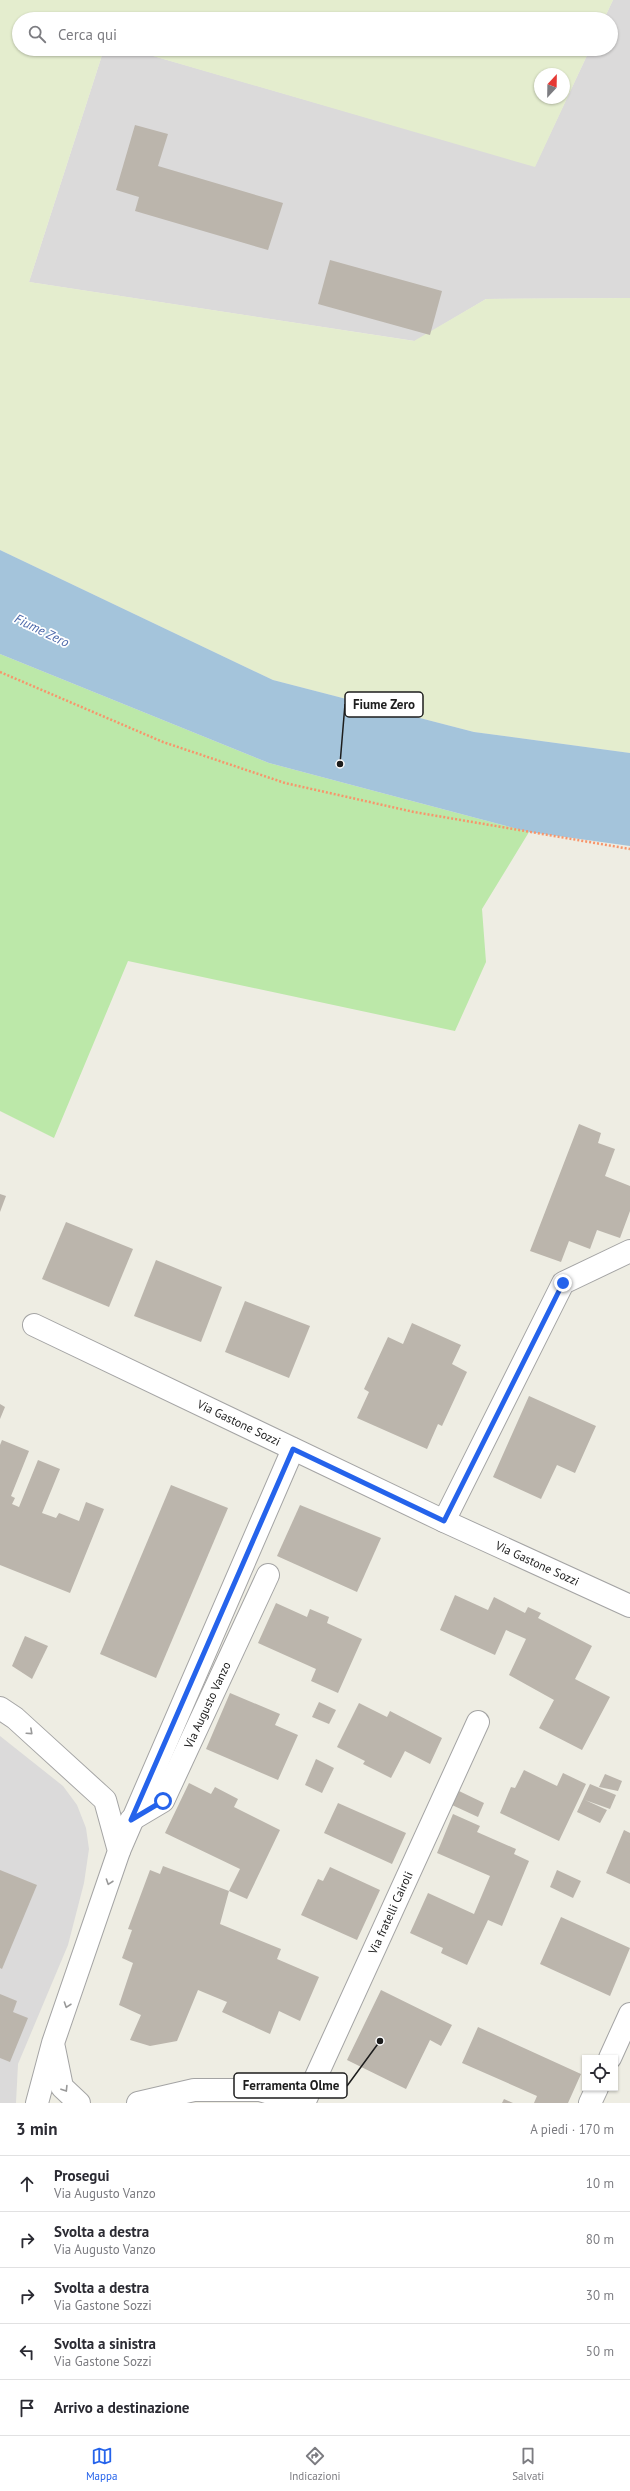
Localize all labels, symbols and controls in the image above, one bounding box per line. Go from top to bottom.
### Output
search box [12,12,618,56]
icon: search [26,23,48,45]
text: Cerca qui [58,25,117,44]
north arrow [534,68,570,104]
water label: Fiume Zero [12,610,72,651]
callout: Fiume Zero [345,692,423,717]
text: Fiume Zero [353,696,415,713]
route end [554,1274,572,1292]
street label: Via Gastone Sozzi [194,1396,283,1449]
street label: Via Gastone Sozzi [492,1537,582,1589]
street label: Via Augusto Vanzo [180,1659,234,1752]
one-way arrow [25,1728,33,1735]
route start [154,1792,172,1810]
street label: Via fratelli Cairoli [364,1869,416,1958]
one-way arrow [105,1878,113,1885]
one-way arrow [63,2001,71,2008]
map controls [582,2055,618,2091]
button: locate [582,2055,618,2091]
callout: Ferramenta Olme [234,2073,347,2098]
text: Ferramenta Olme [243,2077,340,2094]
one-way arrow [61,2085,68,2092]
text: 3 min [16,2118,57,2140]
text: A piedi · 170 m [530,2121,614,2138]
text: Prosegui [54,2166,110,2185]
icon: ahead [16,2173,38,2195]
text: 10 m [586,2175,614,2192]
text: Via Augusto Vanzo [54,2185,156,2202]
text: Svolta a destra [54,2222,149,2241]
icon: right [16,2229,38,2251]
text: 80 m [586,2231,614,2248]
text: Via Augusto Vanzo [54,2241,156,2258]
text: Svolta a destra [54,2278,149,2297]
icon: right [16,2285,38,2307]
text: 30 m [586,2287,614,2304]
text: Via Gastone Sozzi [54,2297,152,2314]
text: Svolta a sinistra [54,2334,156,2353]
icon: left [16,2341,38,2363]
text: 50 m [586,2343,614,2360]
text: Via Gastone Sozzi [54,2353,152,2370]
icon: arrive [16,2397,38,2419]
text: Arrivo a destinazione [54,2398,189,2417]
tab: Mappa [86,2445,117,2483]
tab: Indicazioni [289,2445,340,2483]
tab: Salvati [512,2445,544,2483]

